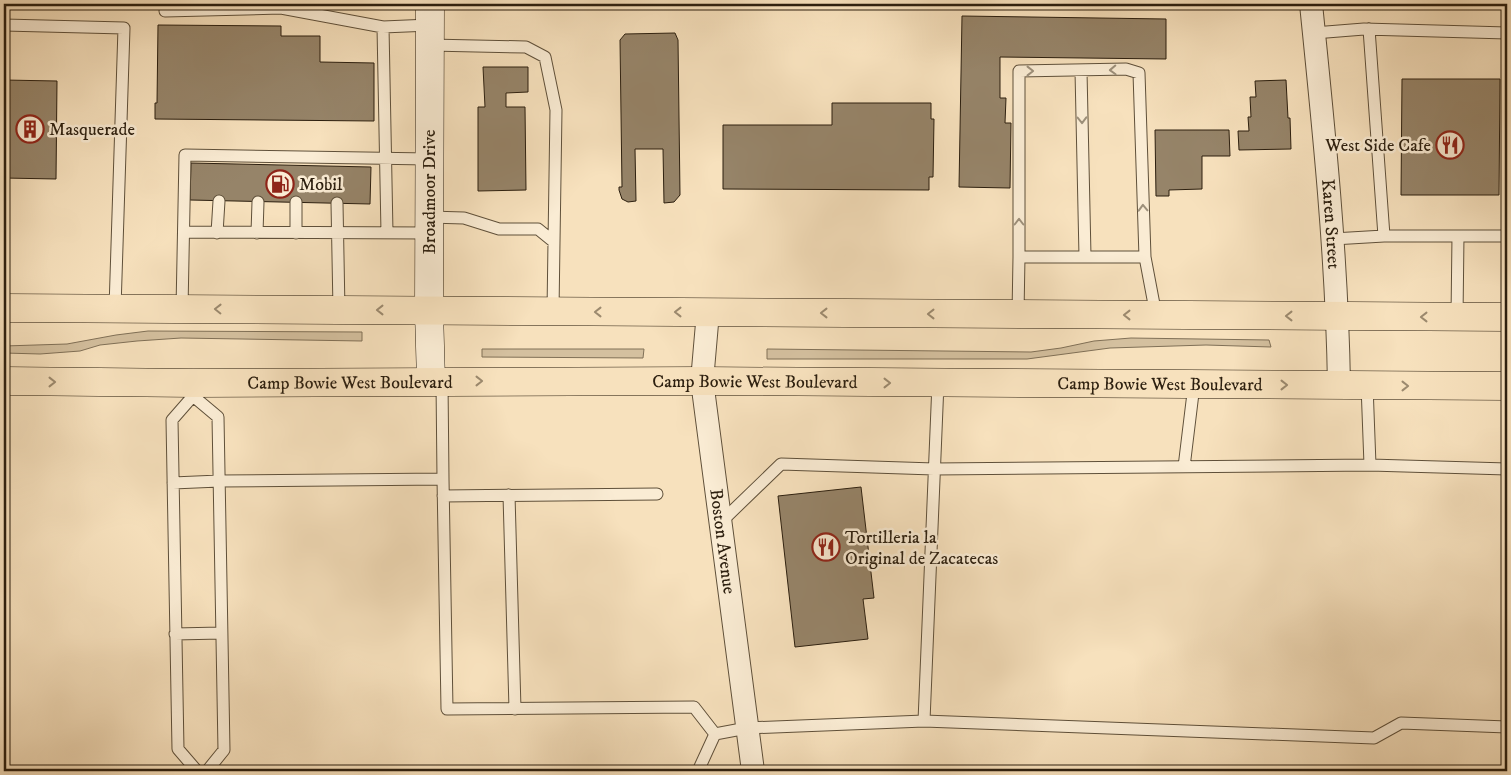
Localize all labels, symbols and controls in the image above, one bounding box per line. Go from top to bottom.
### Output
one-way arrow [1108,65,1116,75]
one-way arrow [1027,66,1035,76]
building icon: Masquerade [15,114,45,144]
one-way arrow [1077,116,1088,124]
place label: Masquerade [49,119,135,141]
street label: Broadmoor Drive [419,130,441,254]
restaurant icon: West Side Cafe [1435,130,1465,160]
place label: West Side Cafe [1324,135,1431,157]
fuel station icon: Mobil [265,169,295,199]
place label: Mobil [299,174,343,196]
street label: Karen Street [1316,178,1344,270]
one-way arrow [1138,204,1148,212]
one-way arrow [1014,218,1024,226]
one-way arrow [213,304,221,314]
one-way arrow [376,305,384,315]
one-way arrow [594,307,602,317]
one-way arrow [673,307,681,317]
one-way arrow [820,308,828,318]
one-way arrow [926,309,934,319]
one-way arrow [1122,310,1130,320]
one-way arrow [1285,311,1292,321]
one-way arrow [1419,312,1427,322]
street label: Camp Bowie West Boulevard [652,371,858,394]
street label: Camp Bowie West Boulevard [247,372,453,395]
street label: Camp Bowie West Boulevard [1057,373,1263,396]
one-way arrow [49,376,57,387]
one-way arrow [476,376,484,386]
one-way arrow [883,377,891,388]
one-way arrow [1280,380,1288,390]
one-way arrow [1402,381,1410,391]
street label: Boston Avenue [704,488,740,595]
place label: Tortilleria la Original de Zacatecas [845,527,998,570]
restaurant icon: Tortilleria la Original de Zacatecas [811,532,841,562]

